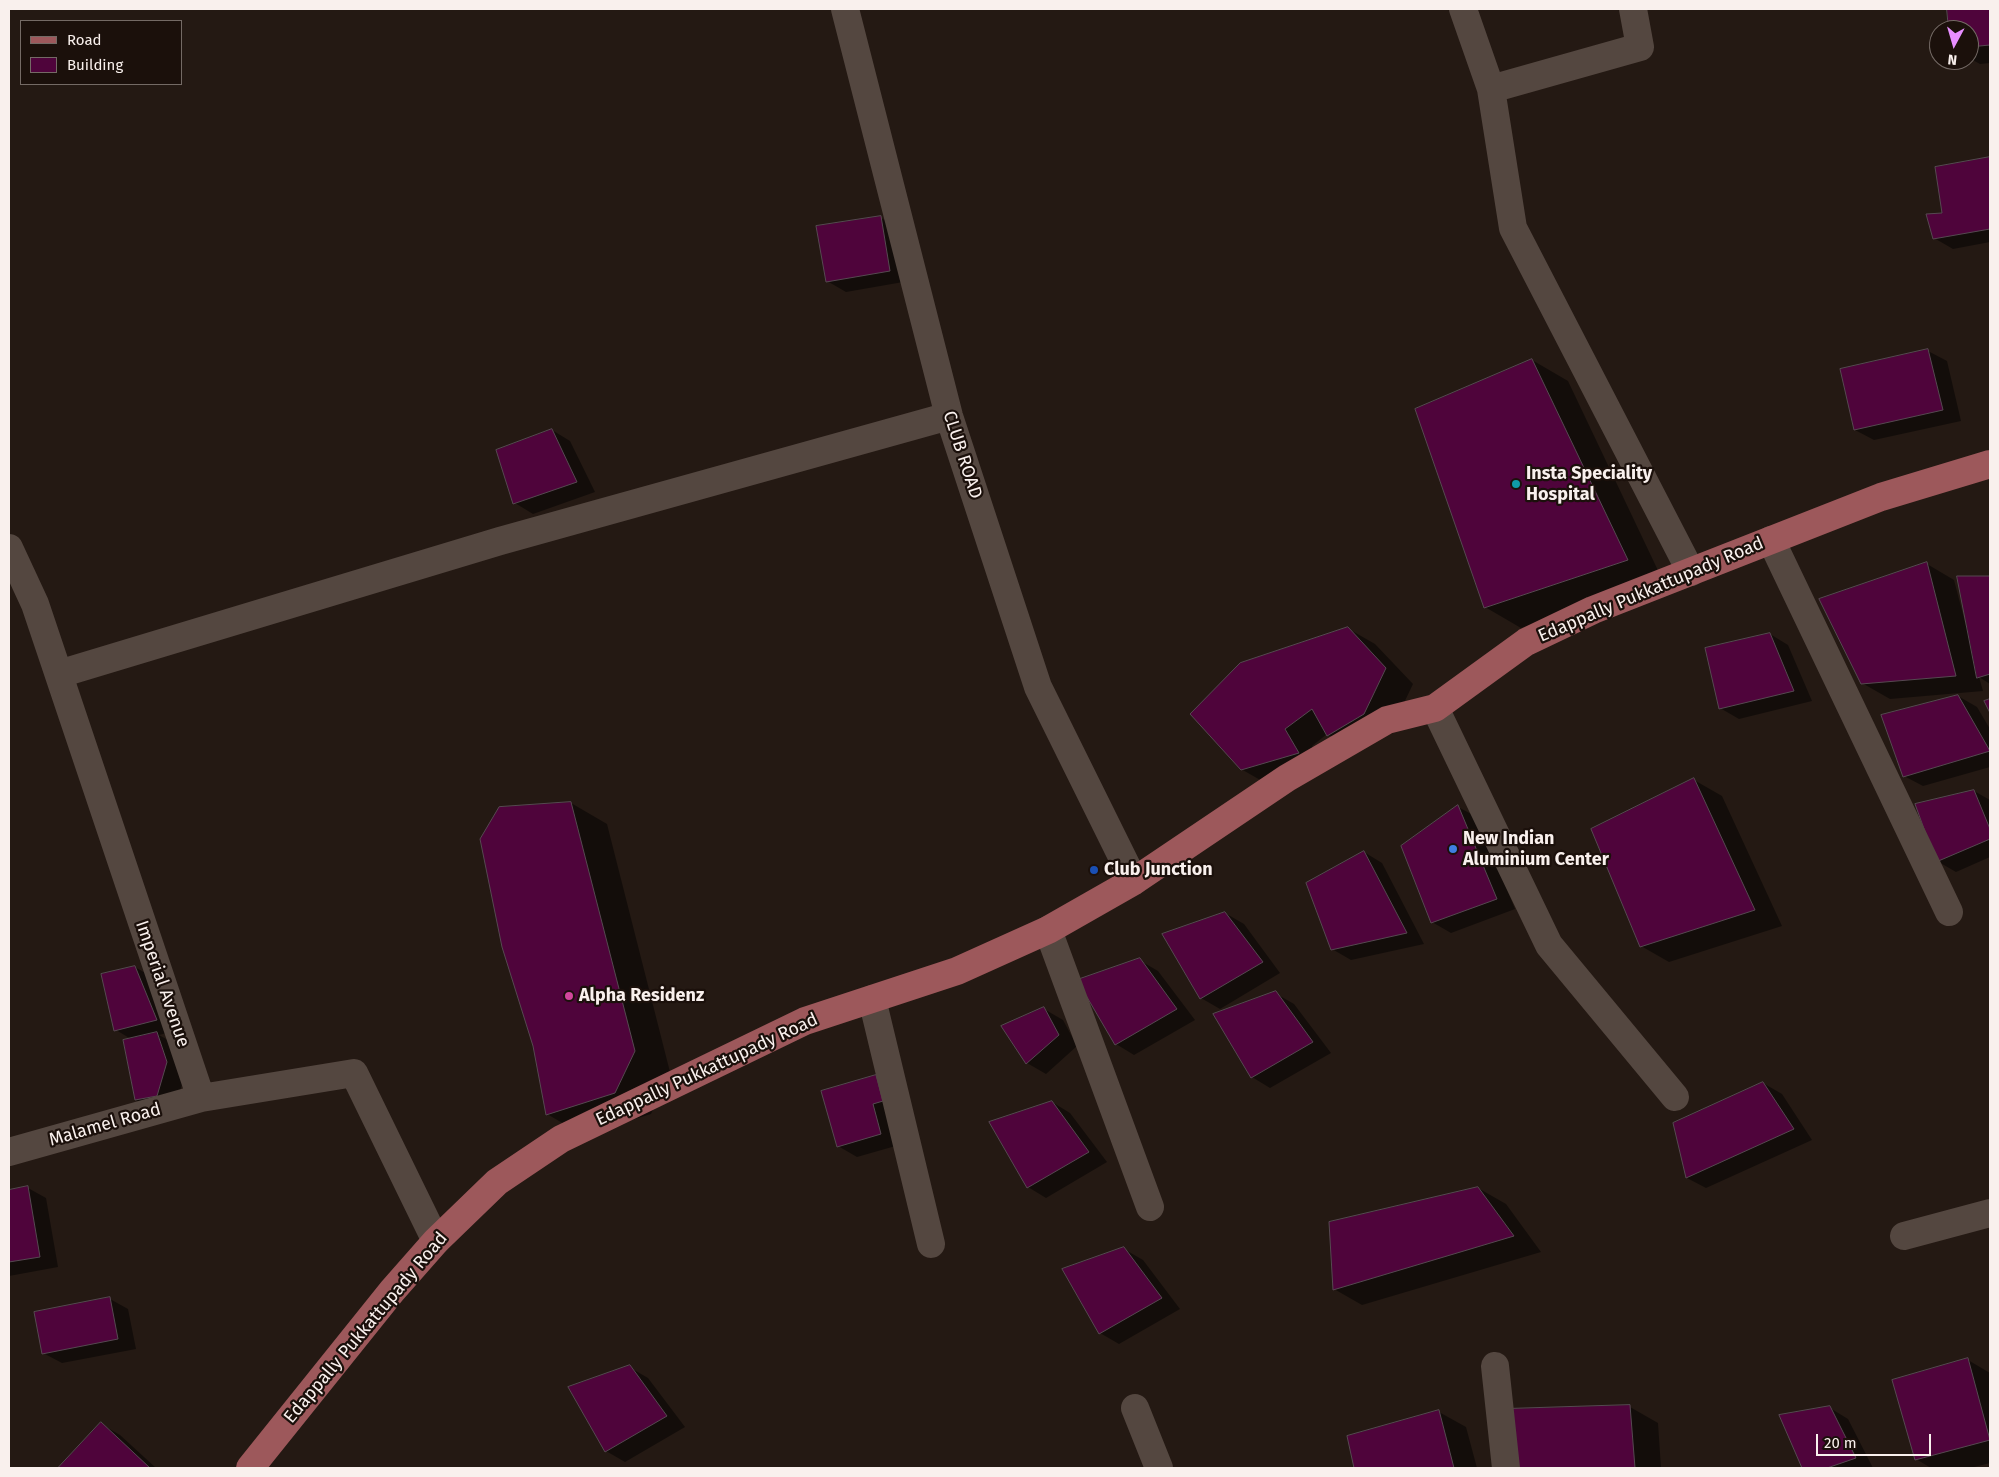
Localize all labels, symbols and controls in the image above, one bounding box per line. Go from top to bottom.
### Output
legend [20,20,182,85]
north arrow [1929,20,1979,70]
text: Road [67,31,102,49]
text: N [1947,50,1958,68]
text: Building [67,56,123,74]
street label: CLUB ROAD [938,408,986,502]
place label: Insta Speciality Hospital [1526,463,1652,506]
marker: Insta Speciality Hospital [1510,478,1522,490]
street label: Edappally Pukkattupady Road [1535,533,1767,647]
place label: New Indian Aluminium Center [1463,828,1609,871]
marker: New Indian Aluminium Center [1447,843,1459,855]
place label: Club Junction [1104,859,1213,881]
marker: Club Junction [1088,864,1100,876]
street label: Imperial Avenue [130,918,194,1050]
place label: Alpha Residenz [579,985,704,1007]
marker: Alpha Residenz [563,990,575,1002]
street label: Edappally Pukkattupady Road [592,1009,822,1131]
street label: Malamel Road [47,1099,163,1151]
street label: Edappally Pukkattupady Road [280,1228,452,1428]
scale bar [1819,1424,1934,1456]
text: 20 m [1824,1434,1857,1452]

